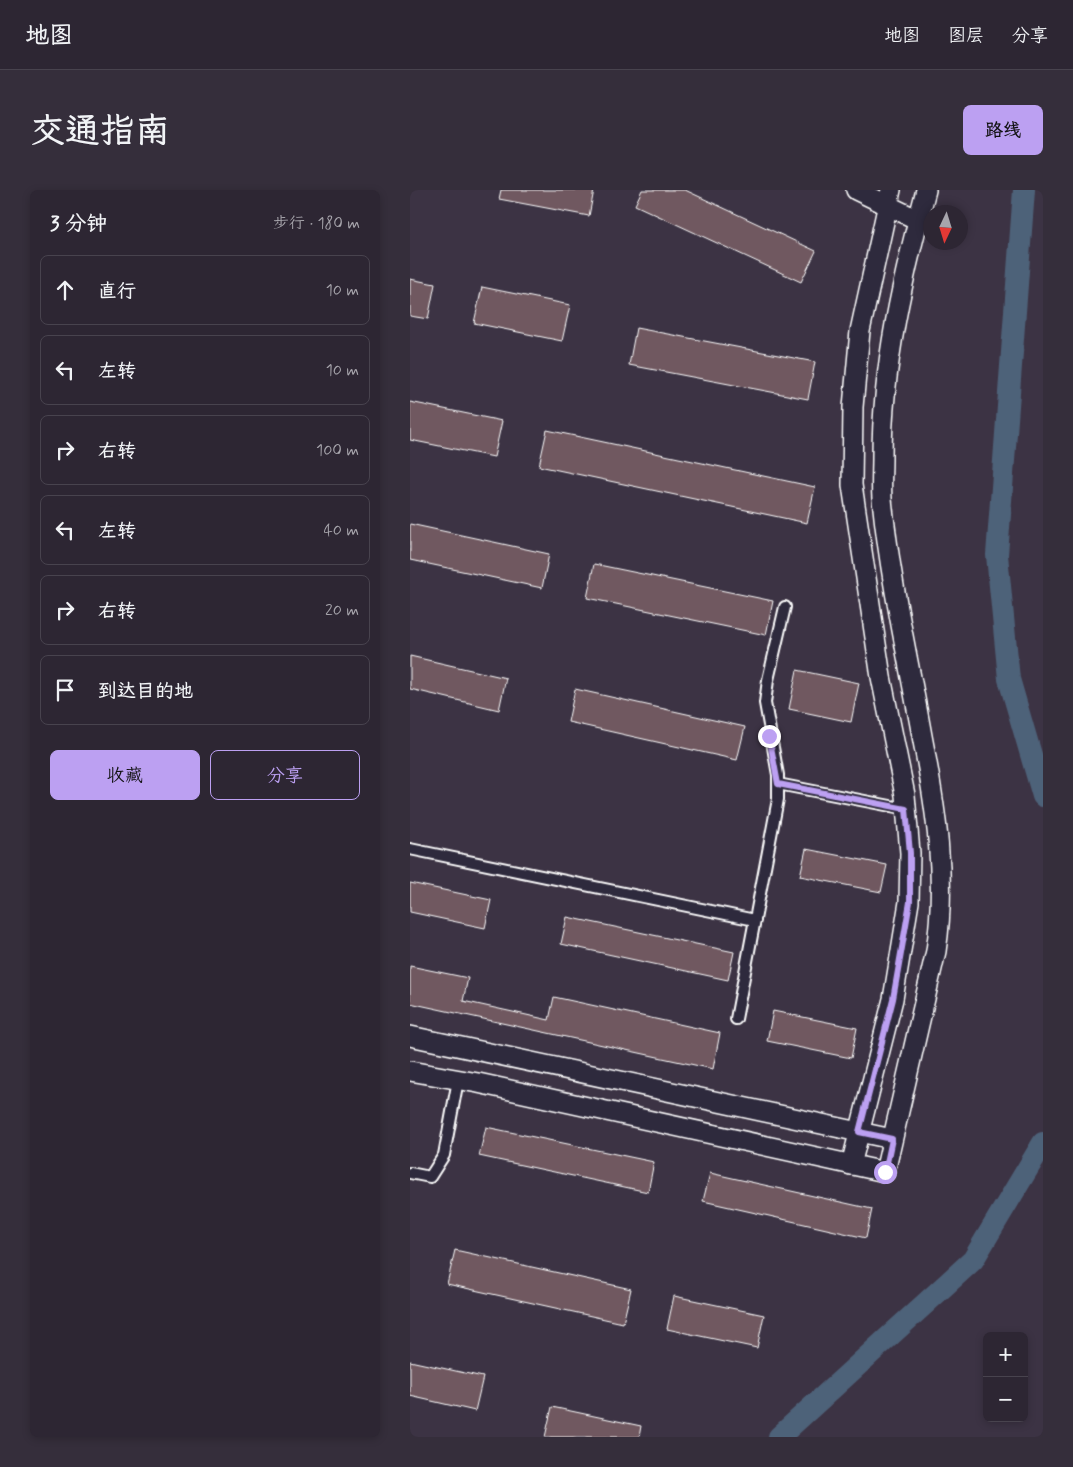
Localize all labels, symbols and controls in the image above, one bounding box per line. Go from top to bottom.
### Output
text: 地图 [25,21,73,52]
text: 地图 [884,24,920,48]
text: 图层 [948,24,984,48]
text: 分享 [1012,24,1048,48]
button: 路线 [963,105,1043,155]
text: 交通指南 [30,109,170,155]
north arrow [923,205,968,250]
text: 3 分钟 [50,210,107,238]
text: 步行 · 180 m [273,213,360,234]
icon: ahead [51,276,79,304]
text: 直行 [98,279,136,304]
text: 10 m [326,280,359,301]
icon: left [51,356,79,384]
text: 左转 [98,359,136,384]
text: 10 m [326,360,359,381]
icon: right [51,436,79,464]
text: 右转 [98,439,136,464]
text: 100 m [316,440,359,461]
icon: left [51,516,79,544]
text: 左转 [98,519,136,544]
text: 40 m [323,520,359,541]
icon: right [51,596,79,624]
text: 右转 [98,599,136,624]
text: 20 m [325,600,359,621]
icon: arrive [51,676,79,704]
text: 到达目的地 [98,679,193,704]
route end [758,725,781,748]
button: 收藏 [50,750,200,800]
button: 分享 [210,750,360,800]
route start [874,1161,897,1184]
map controls [983,1332,1028,1422]
button: + [983,1332,1028,1377]
button: − [983,1377,1028,1422]

